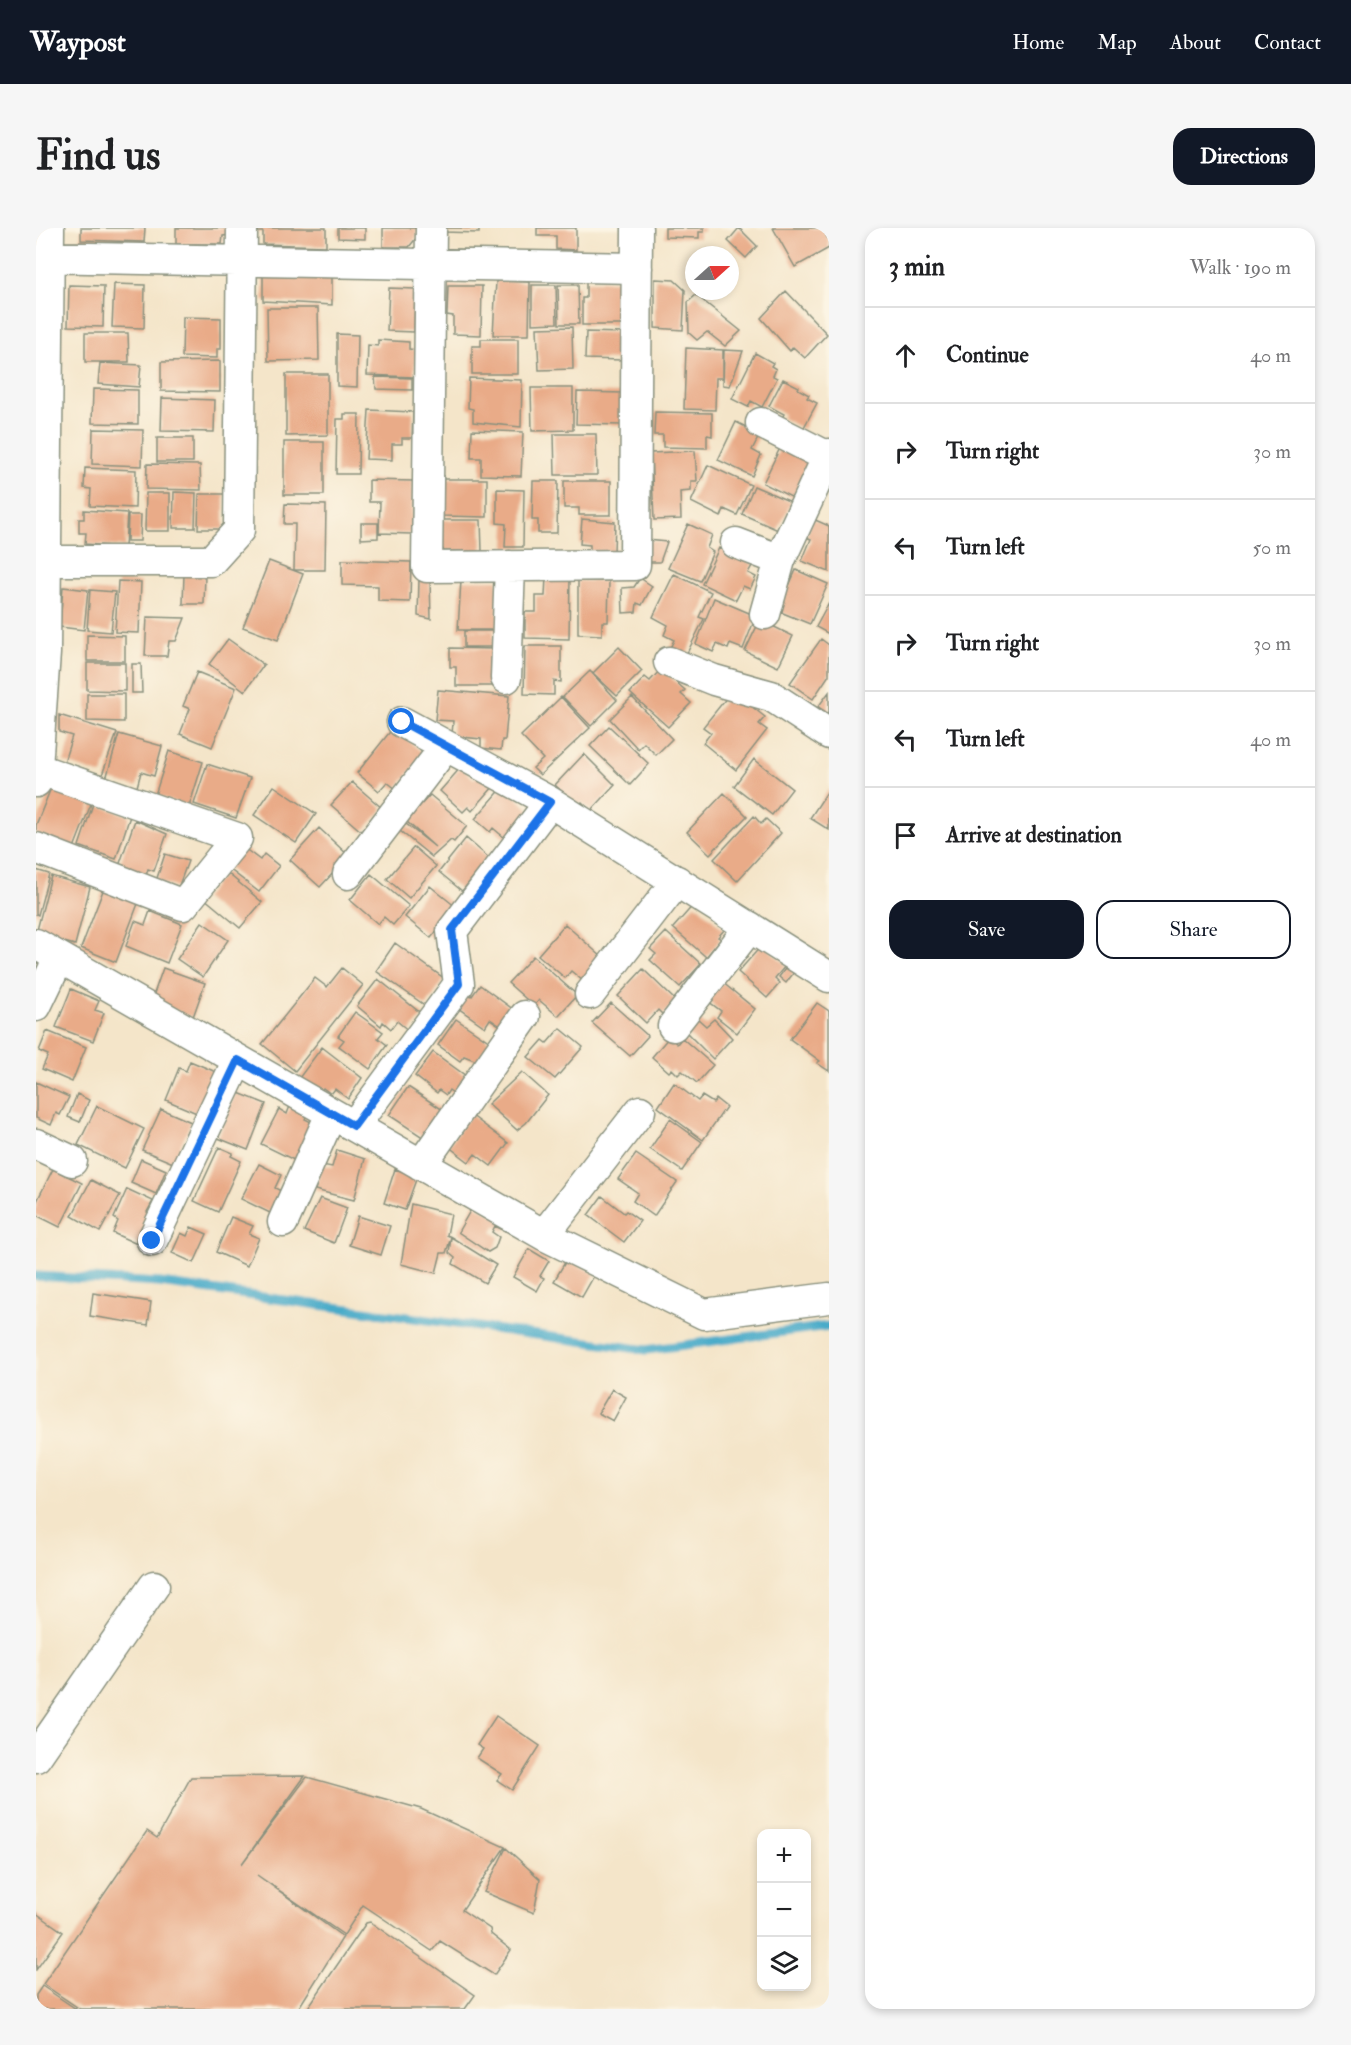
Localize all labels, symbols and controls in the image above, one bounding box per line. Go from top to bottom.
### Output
text: Waypost [30,25,126,60]
text: Home [1012,29,1064,56]
text: Map [1097,29,1137,56]
text: About [1170,29,1221,56]
text: Contact [1254,29,1321,56]
button: Directions [1173,128,1315,185]
text: Find us [36,130,160,182]
north arrow [685,246,739,300]
text: 3 min [889,251,945,283]
text: Walk · 190 m [1190,255,1291,280]
icon: ahead [889,339,922,372]
text: Continue [946,341,1029,369]
text: 40 m [1250,343,1291,368]
icon: right [889,435,922,468]
text: Turn right [946,437,1039,465]
text: 30 m [1253,439,1291,464]
icon: left [889,531,922,564]
text: Turn left [946,533,1025,561]
text: 50 m [1252,535,1291,560]
icon: right [889,627,922,660]
text: Turn right [946,629,1039,657]
text: 30 m [1253,631,1291,656]
route start [388,708,414,734]
icon: left [889,723,922,756]
text: Turn left [946,725,1025,753]
text: 40 m [1250,727,1291,752]
icon: arrive [889,819,922,852]
text: Arrive at destination [946,821,1122,849]
button: Save [889,900,1084,959]
button: Share [1096,900,1291,959]
route end [138,1227,164,1253]
map controls [757,1829,811,1991]
button: + [757,1829,811,1883]
button: − [757,1883,811,1937]
button: layers [757,1937,811,1991]

